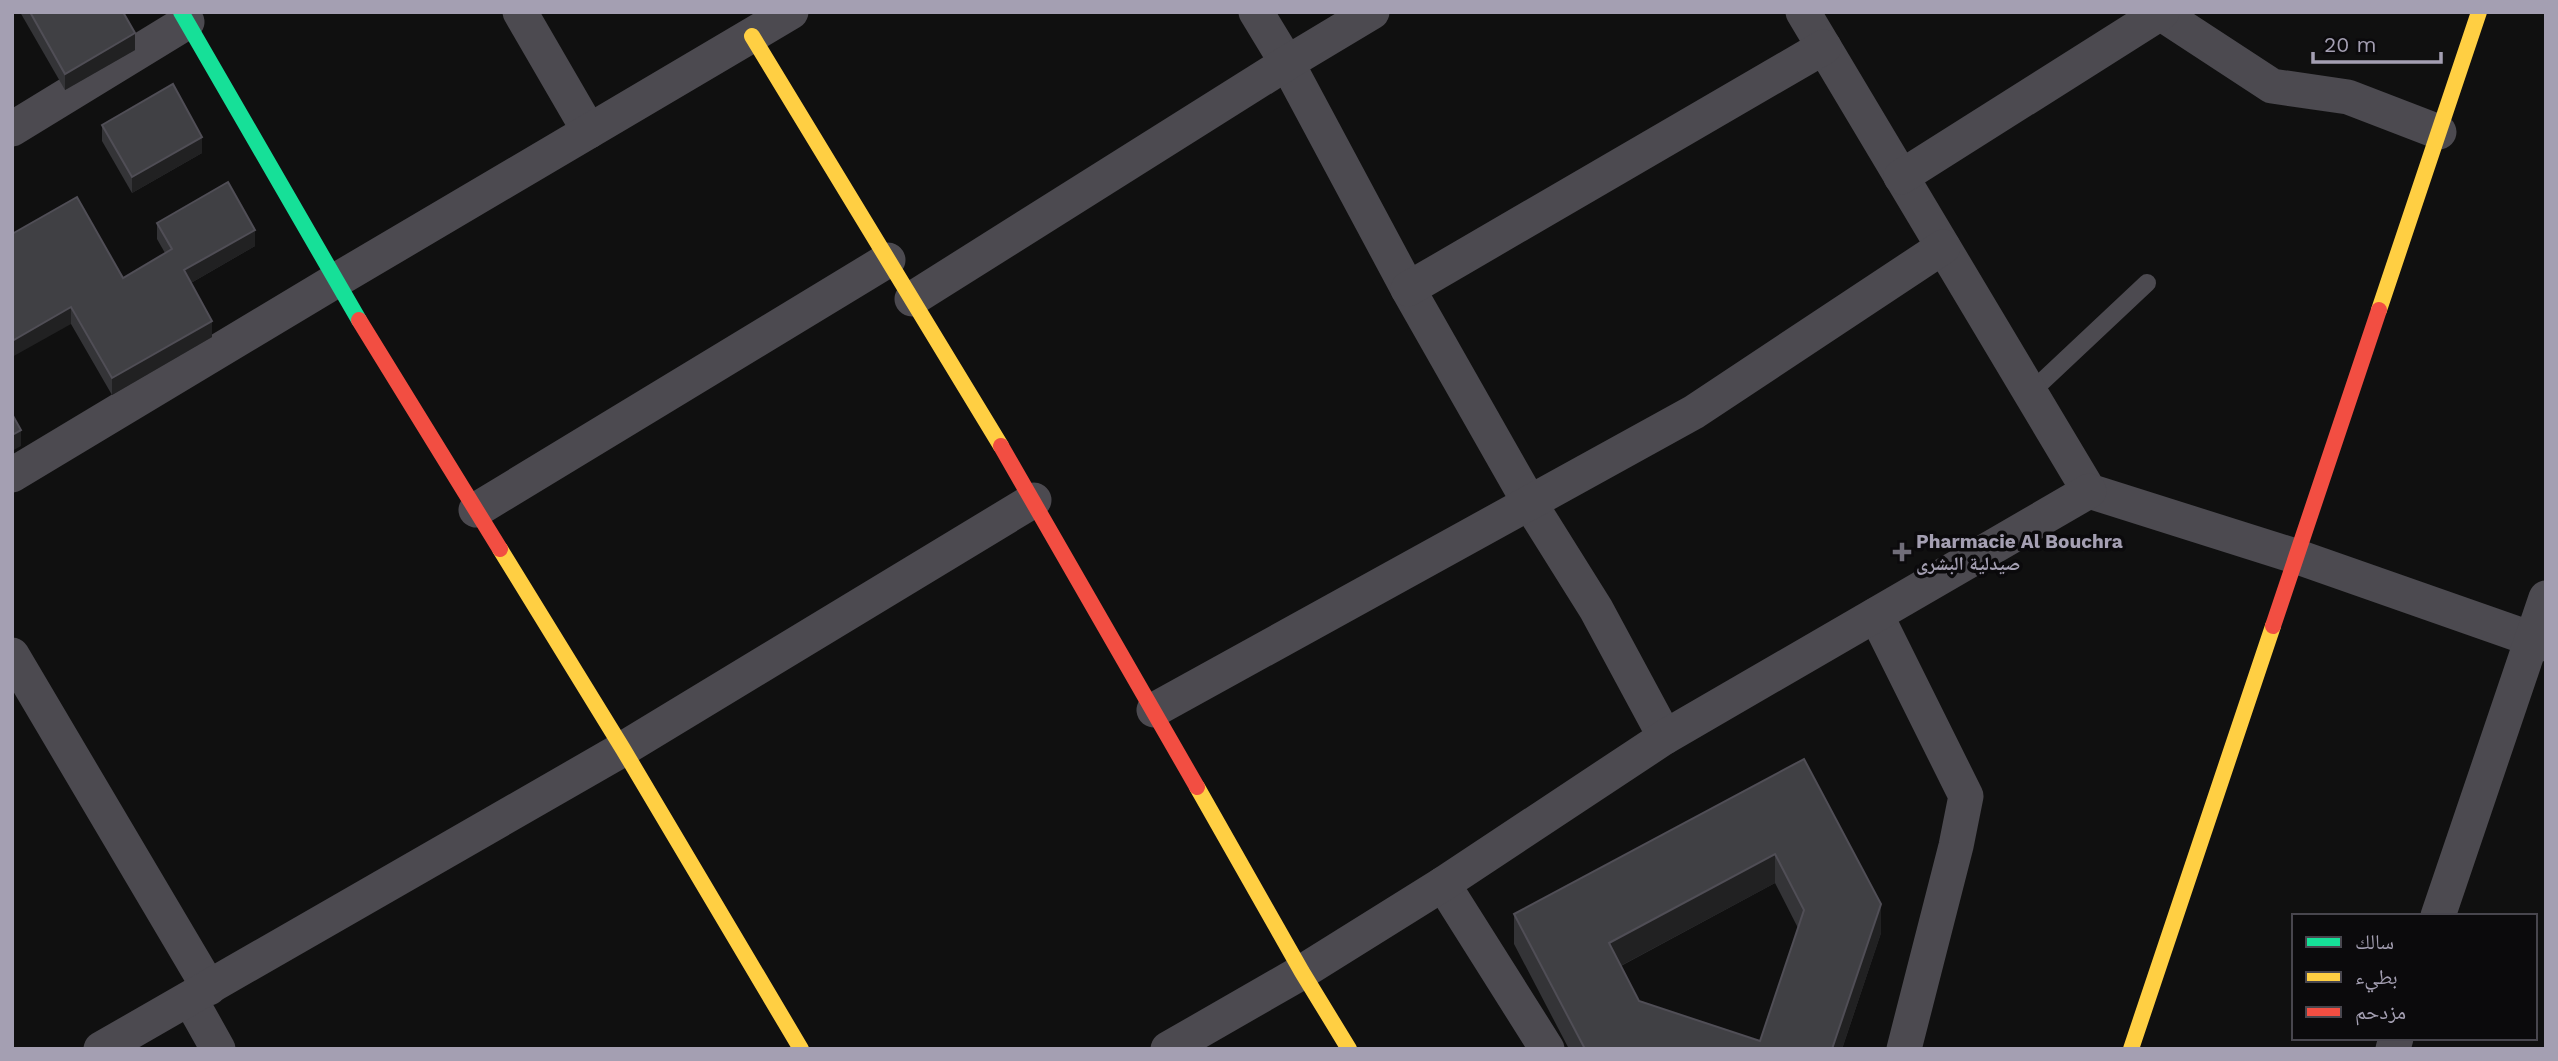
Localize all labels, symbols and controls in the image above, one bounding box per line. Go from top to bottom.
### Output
scale bar [2313,21,2441,65]
text: 20 m [2324,32,2376,57]
place label: Pharmacie Al Bouchra صيدلية البشرى [1916,530,2123,575]
marker: Pharmacie Al Bouchra صيدلية البشرى [1894,544,1910,560]
legend [2292,914,2537,1040]
text: سالك [2355,929,2394,954]
text: بطيء [2355,964,2398,993]
text: مزدحم [2355,999,2406,1026]

